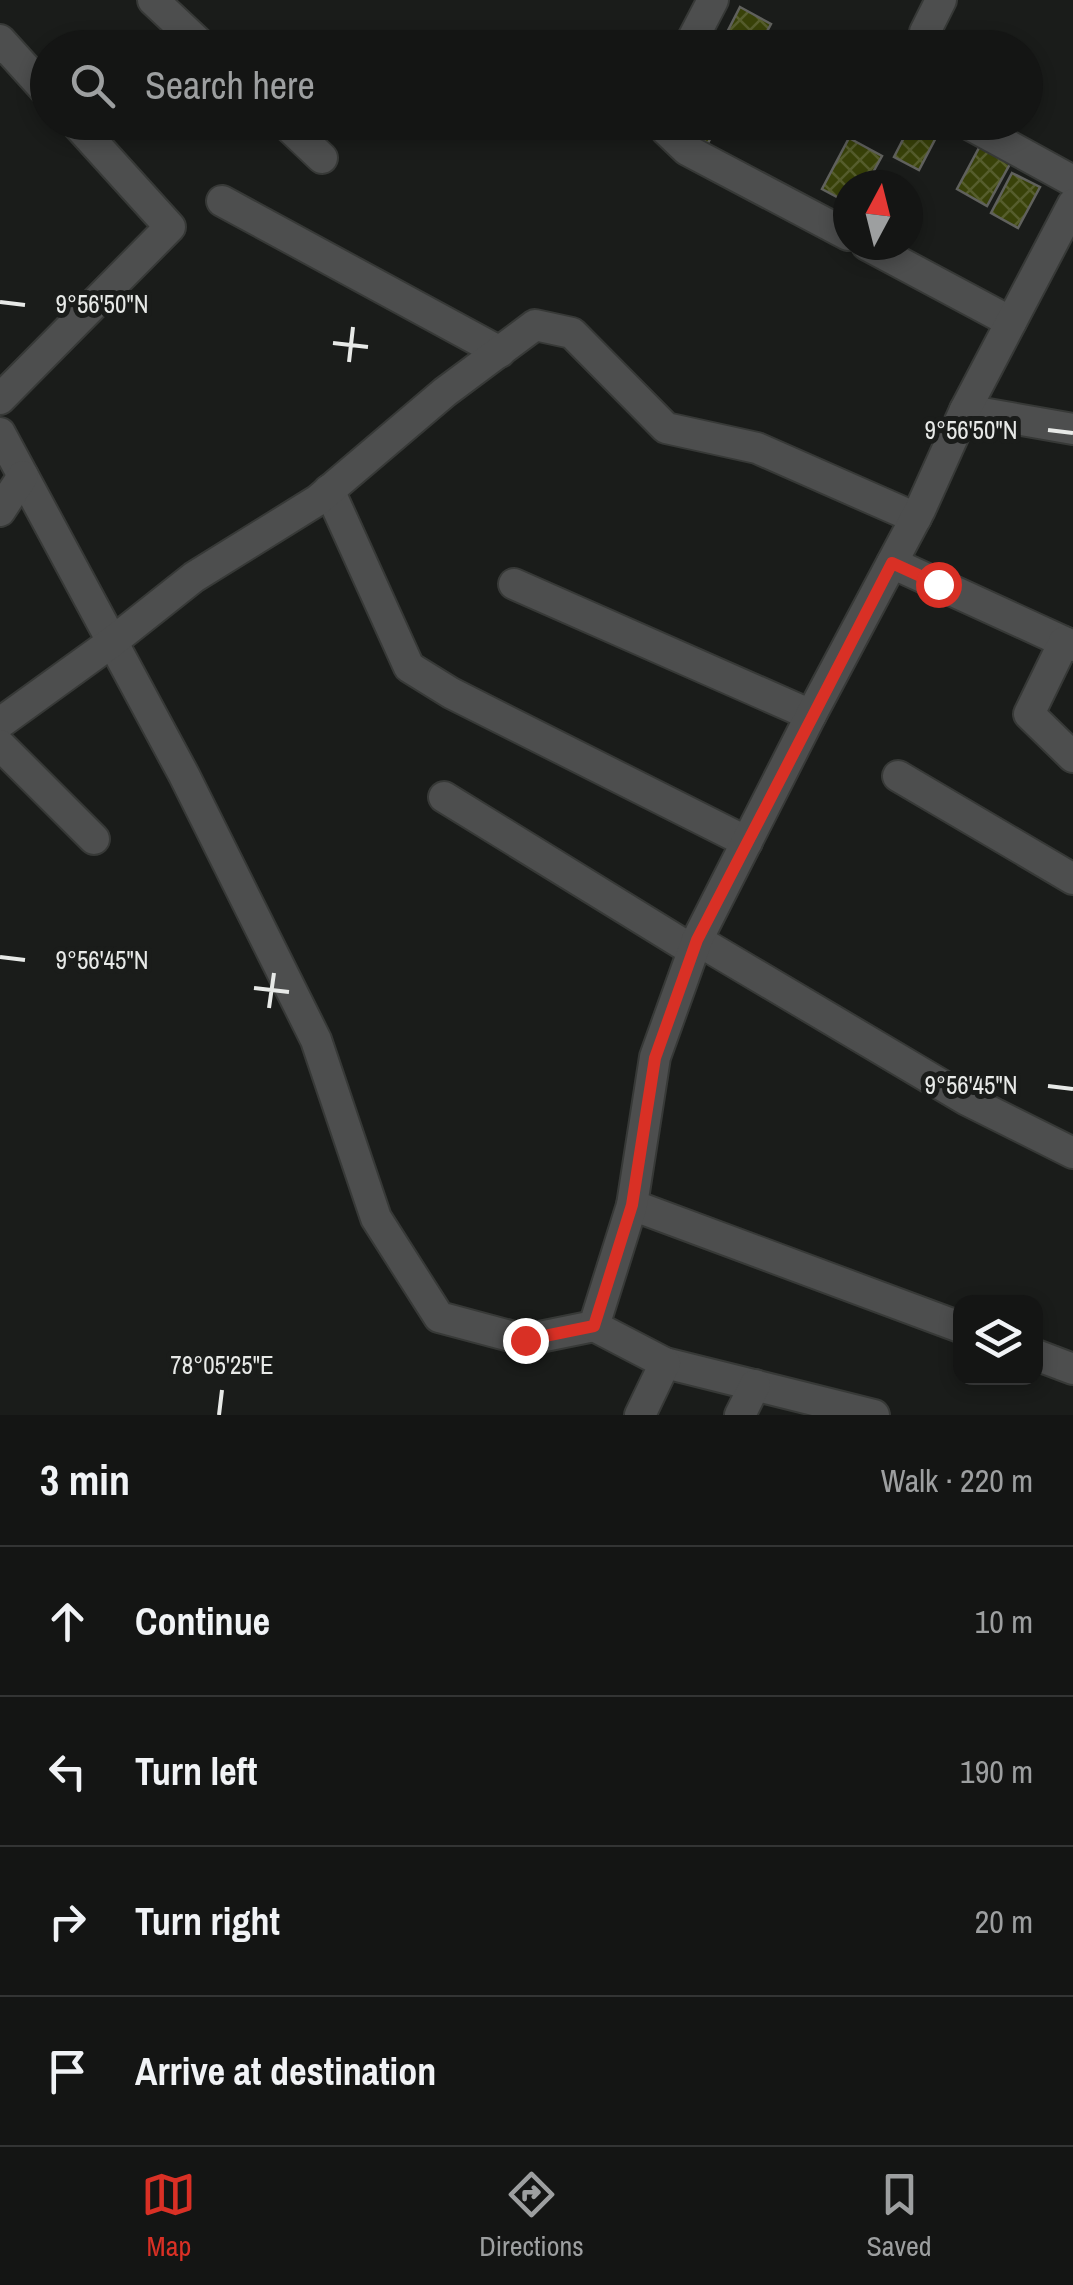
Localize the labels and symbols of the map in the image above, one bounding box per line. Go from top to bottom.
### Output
north arrow [833,170,923,260]
text: 9°56'50"N [55,287,149,321]
text: 9°56'50"N [924,413,1018,447]
route start [916,562,962,608]
text: 9°56'45"N [55,943,149,977]
text: 9°56'45"N [924,1068,1018,1102]
route end [503,1318,549,1364]
text: 78°05'25"E [170,1348,274,1382]

